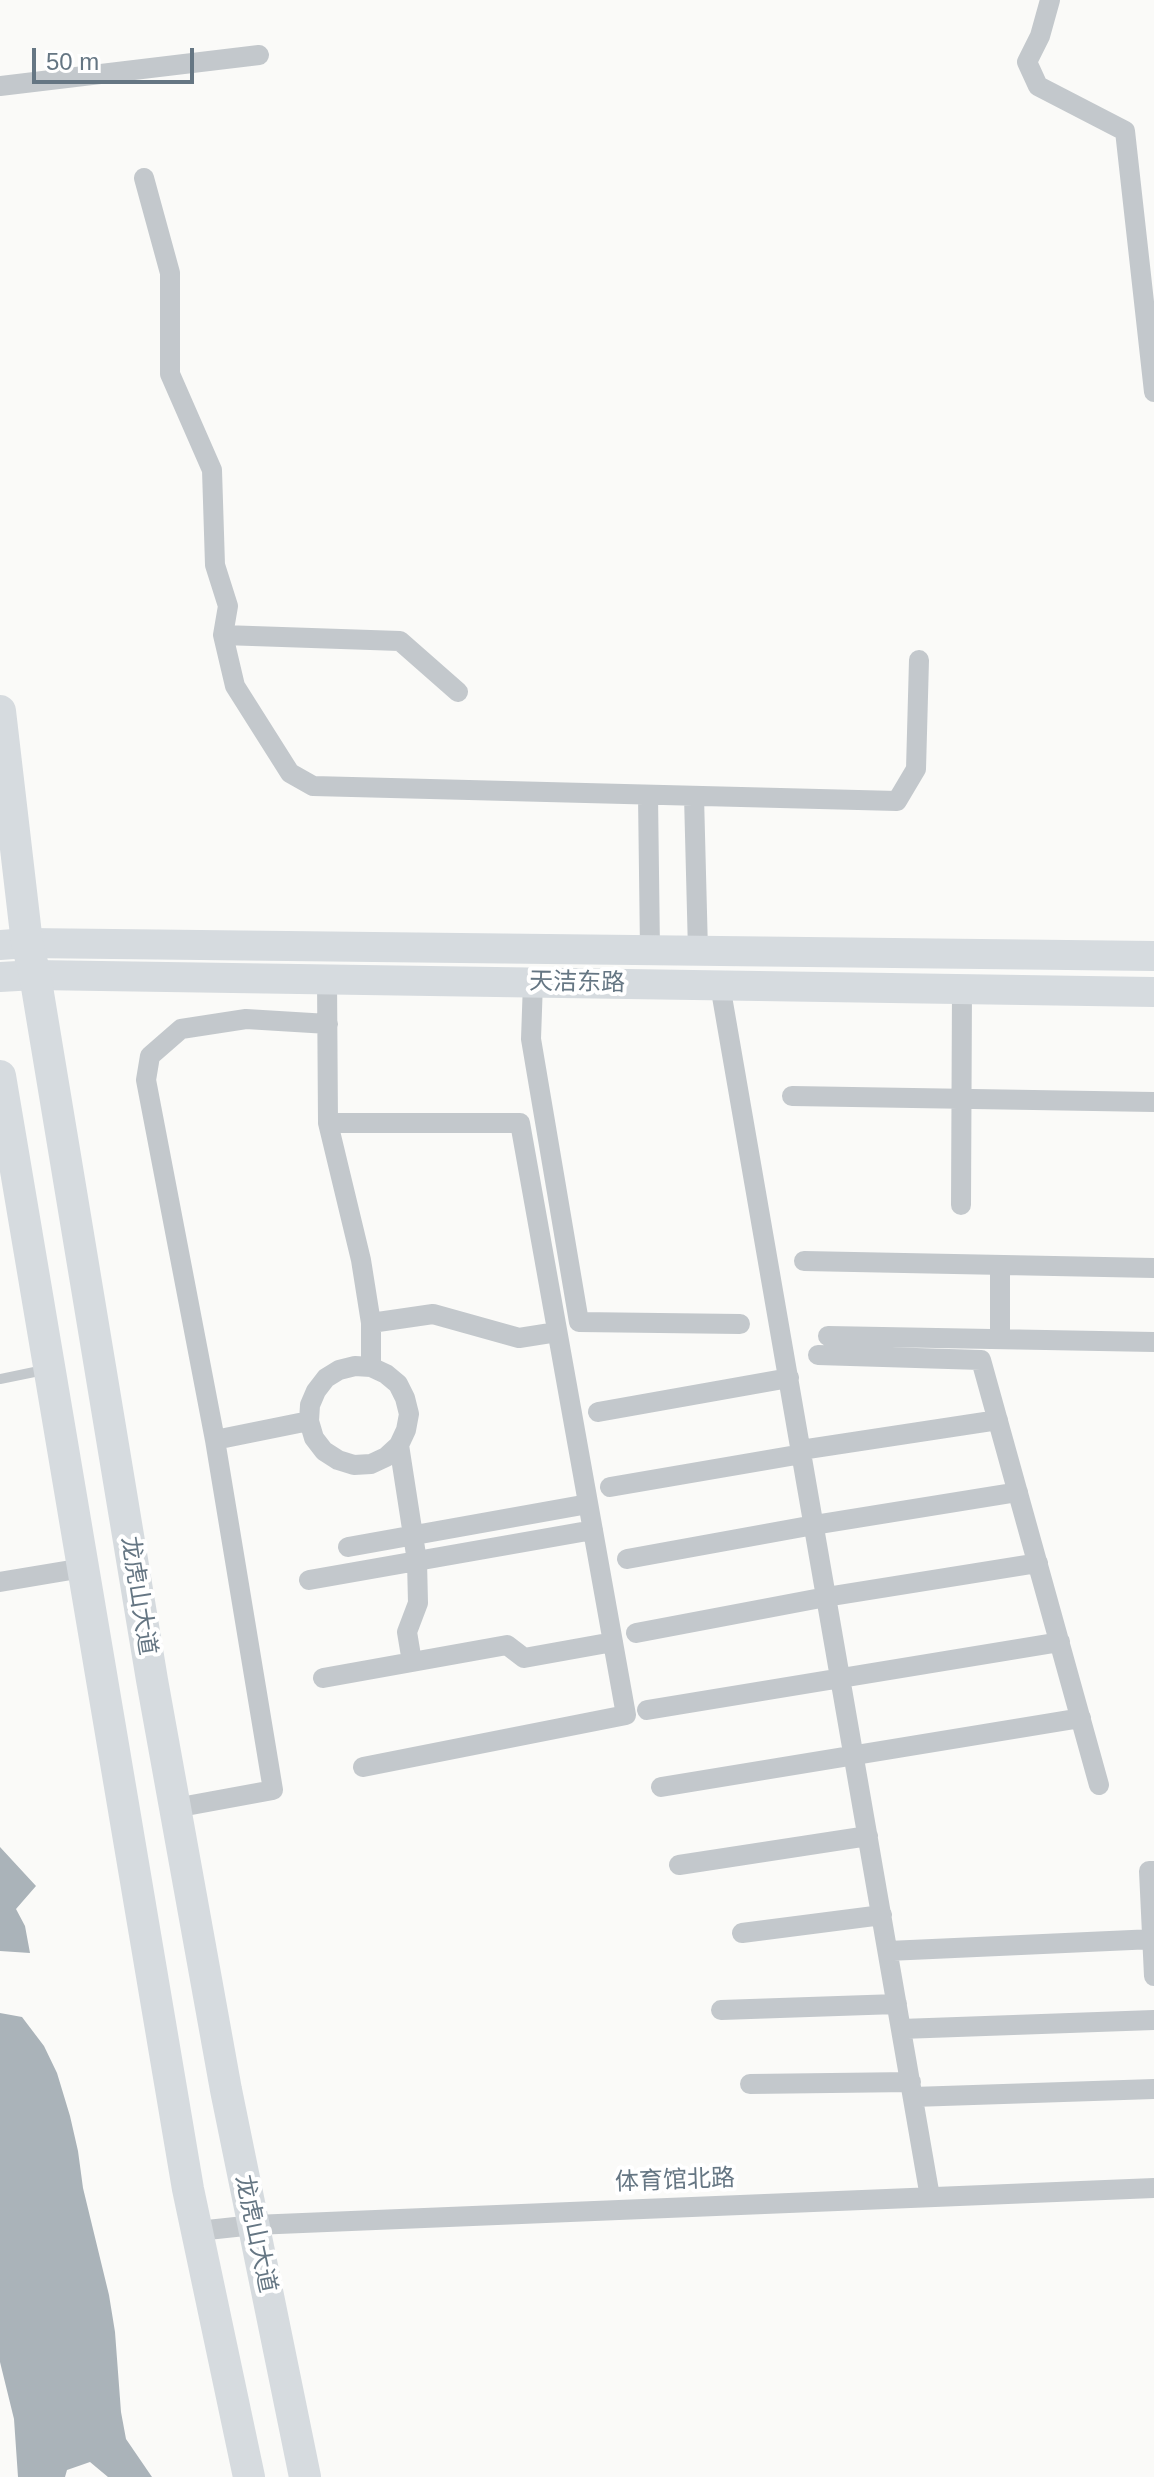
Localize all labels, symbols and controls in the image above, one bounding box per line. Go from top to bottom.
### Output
scale bar [36,32,198,82]
text: 50 m [46,48,99,75]
street label: 天洁东路 [529,968,625,998]
street label: 龙虎山大道 [114,1534,162,1658]
street label: 体育馆北路 [615,2165,735,2197]
street label: 龙虎山大道 [228,2172,282,2296]

